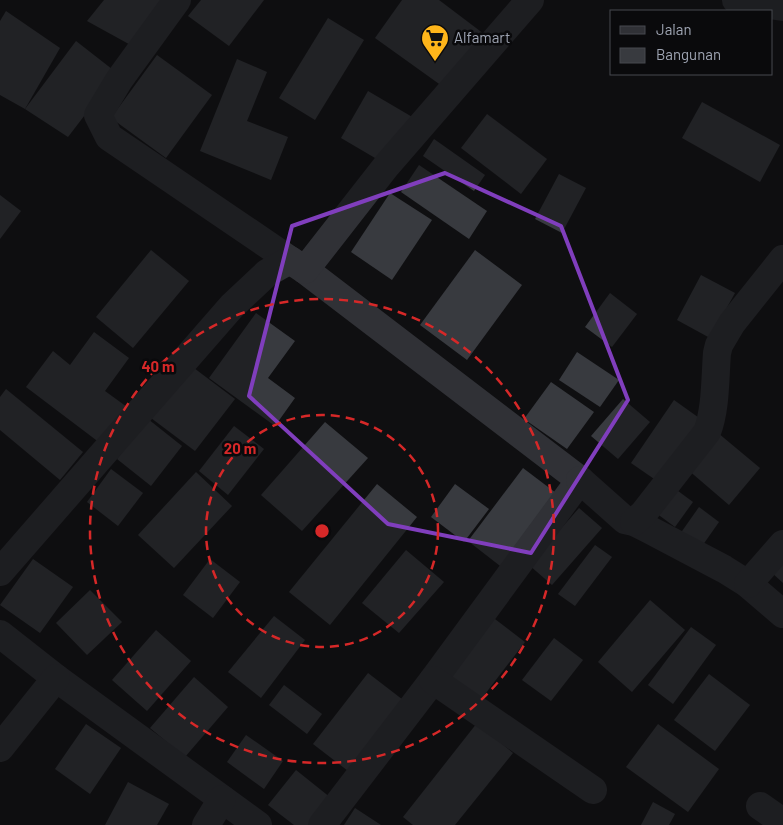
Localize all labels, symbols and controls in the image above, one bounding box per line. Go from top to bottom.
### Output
legend [610,10,773,75]
text: Jalan [656,20,692,38]
supermarket icon: Alfamart [420,23,450,62]
place label: Alfamart [454,28,511,46]
text: Bangunan [656,45,721,63]
text: 40 m [141,357,175,375]
text: 20 m [224,439,256,457]
centre of rings [313,522,331,540]

